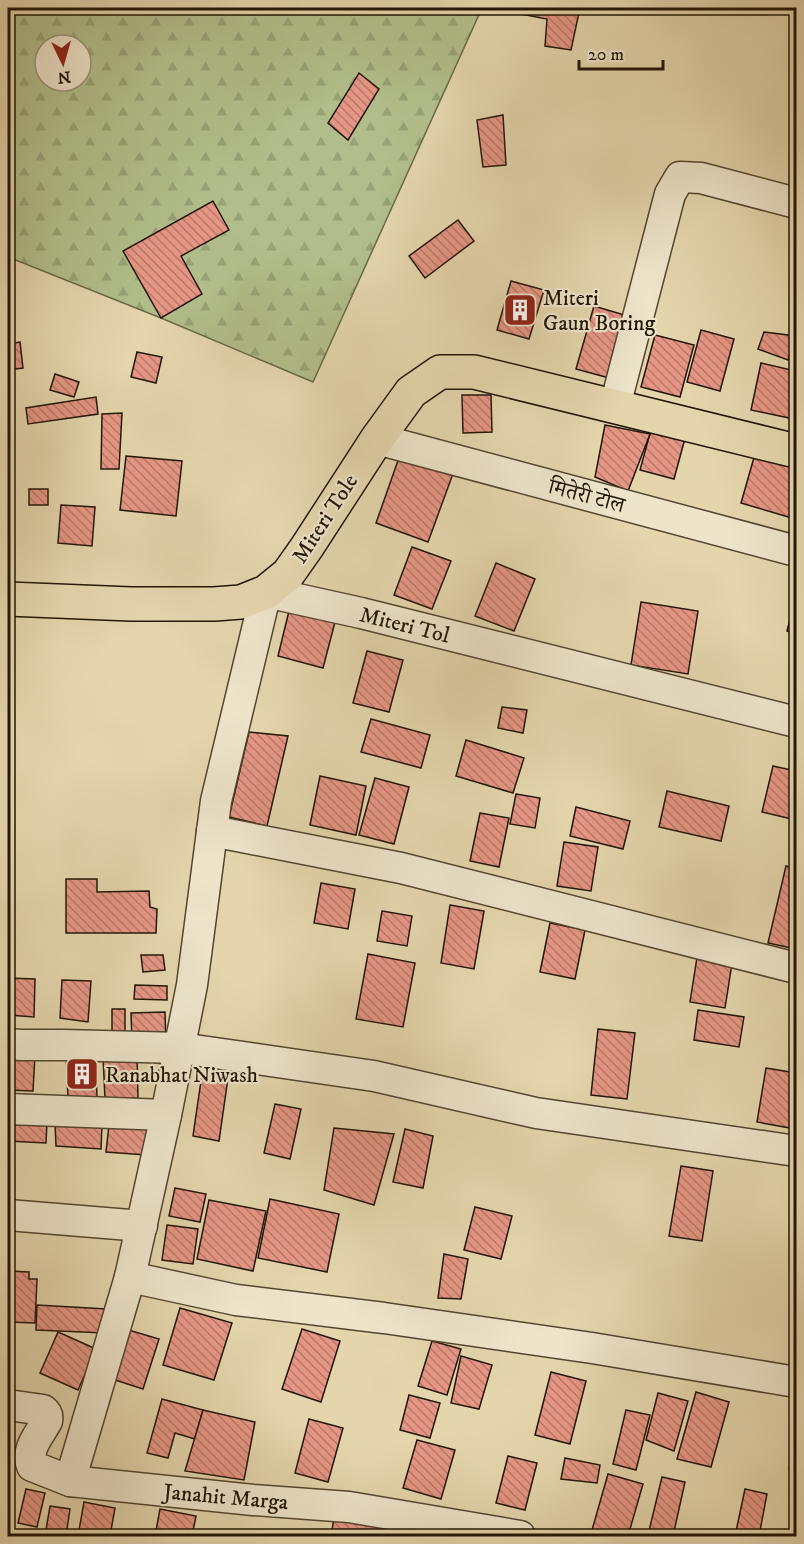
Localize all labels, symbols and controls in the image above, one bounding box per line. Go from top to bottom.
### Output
north arrow [33,33,93,93]
scale bar [579,33,663,71]
text: 20 m [588,44,624,66]
text: N [57,66,72,87]
place label: Miteri Gaun Boring [543,285,655,337]
building icon: Miteri Gaun Boring [502,292,538,328]
street label: Miteri Tole [286,469,364,569]
street label: मितेरी टोल [545,472,629,520]
street label: Miteri Tol [357,601,453,650]
building icon: Ranabhat Niwash [64,1056,100,1092]
place label: Ranabhat Niwash [105,1062,259,1089]
street label: Janahit Marga [160,1478,290,1516]

